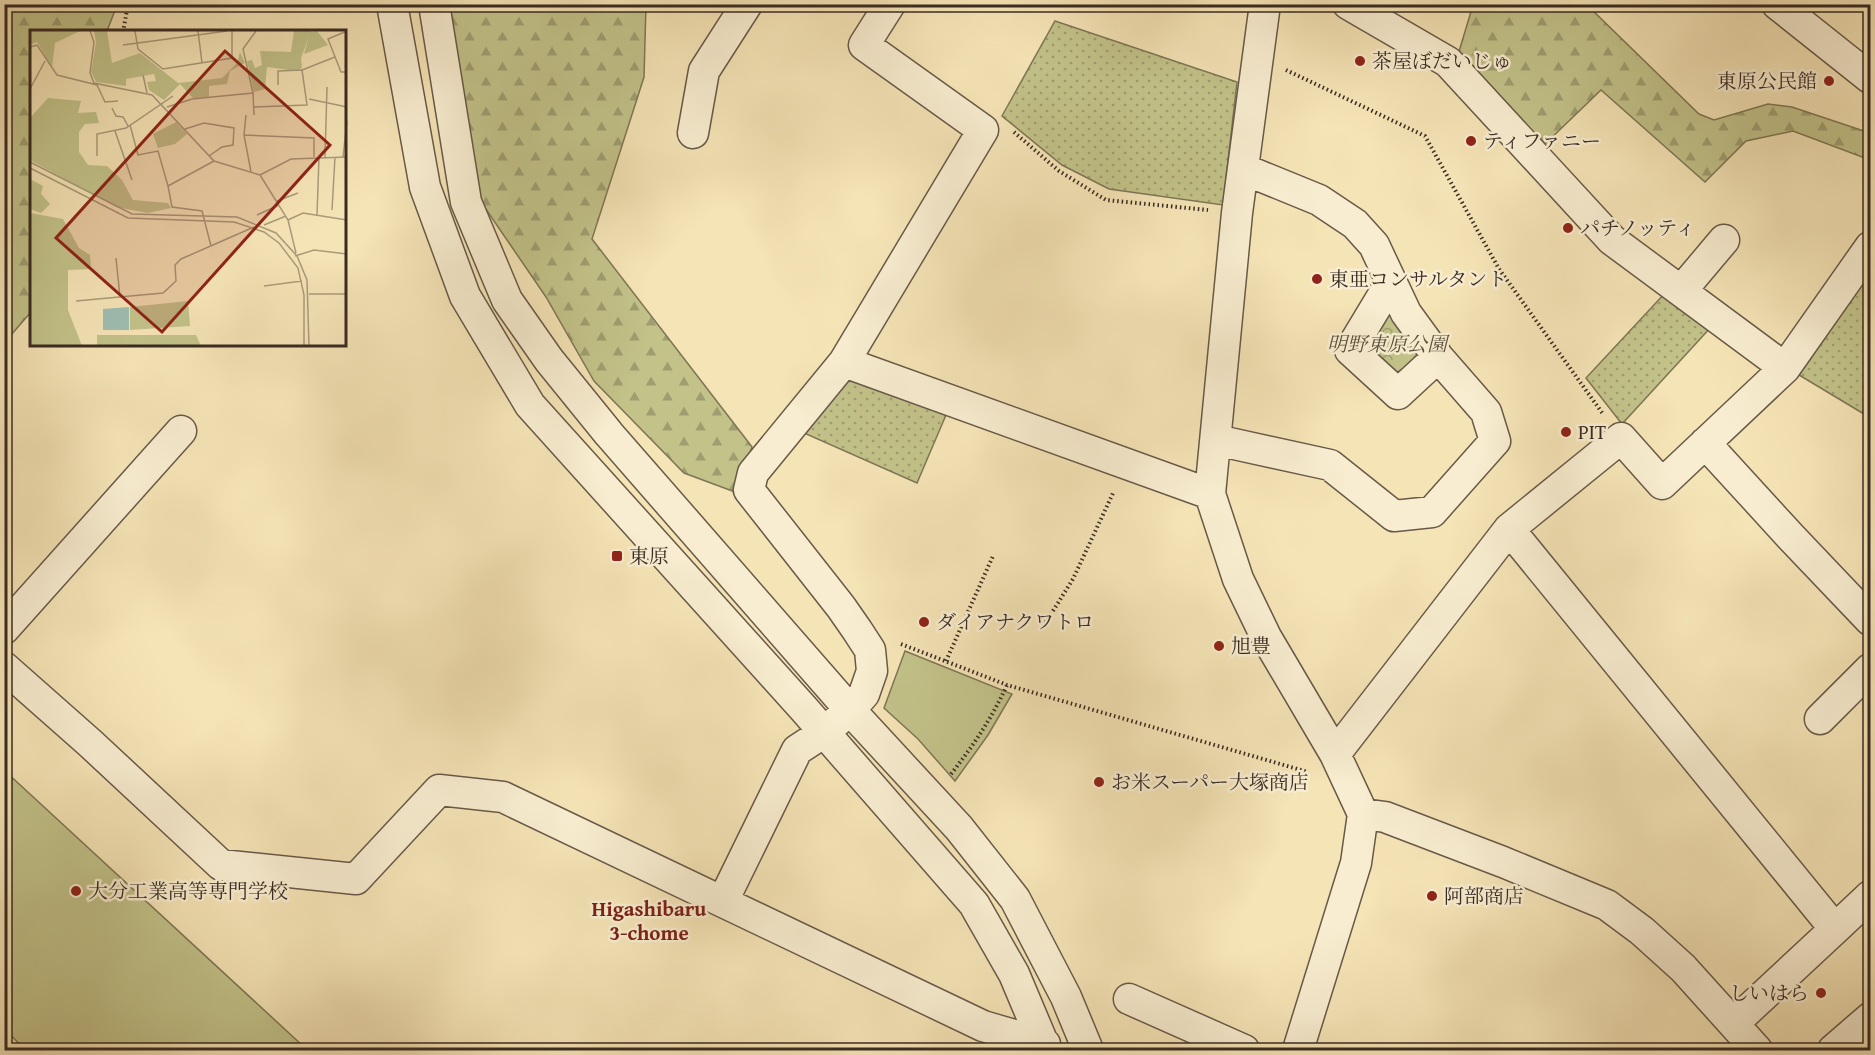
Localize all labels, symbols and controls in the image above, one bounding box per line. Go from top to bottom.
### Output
inset map [30,30,346,346]
place label: 茶屋ぼだいじゅ [1372,46,1512,75]
marker: 茶屋ぼだいじゅ [1353,54,1367,68]
place label: 東原公民館 [1717,66,1817,95]
marker: 東原公民館 [1822,74,1836,88]
place label: ティファニー [1483,126,1601,155]
marker: ティファニー [1464,134,1478,148]
place label: パチノッティ [1580,213,1696,242]
marker: パチノッティ [1561,221,1575,235]
place label: 東亜コンサルタント [1329,264,1507,293]
marker: 東亜コンサルタント [1310,272,1324,286]
park label: 明野東原公園 [1327,329,1450,358]
place label: PIT [1578,417,1606,446]
marker: PIT [1559,425,1573,439]
place label: 東原 [629,541,669,570]
marker: 東原 [610,549,624,563]
place label: ダイアナクワトロ [936,607,1094,636]
marker: ダイアナクワトロ [917,615,931,629]
place label: 旭豊 [1231,631,1271,660]
marker: 旭豊 [1212,639,1226,653]
place label: お米スーパー大塚商店 [1111,767,1309,796]
marker: お米スーパー大塚商店 [1092,775,1106,789]
place label: 大分工業高等専門学校 [88,876,288,905]
place label: 阿部商店 [1444,881,1524,910]
marker: 大分工業高等専門学校 [69,884,83,898]
marker: 阿部商店 [1425,889,1439,903]
district label: Higashibaru 3-chome [592,893,706,948]
place label: しいはら [1729,978,1809,1007]
marker: しいはら [1814,986,1828,1000]

